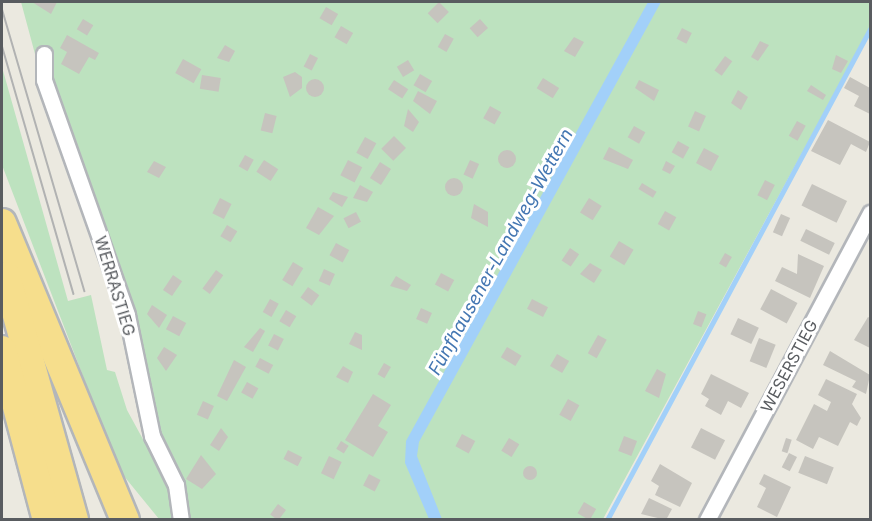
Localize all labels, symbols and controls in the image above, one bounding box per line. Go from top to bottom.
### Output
water label: Fünfhausener-Landweg-Wettern [424,125,578,379]
street label: WERRASTIEG [91,234,139,338]
street label: WESERSTIEG [757,316,821,416]

